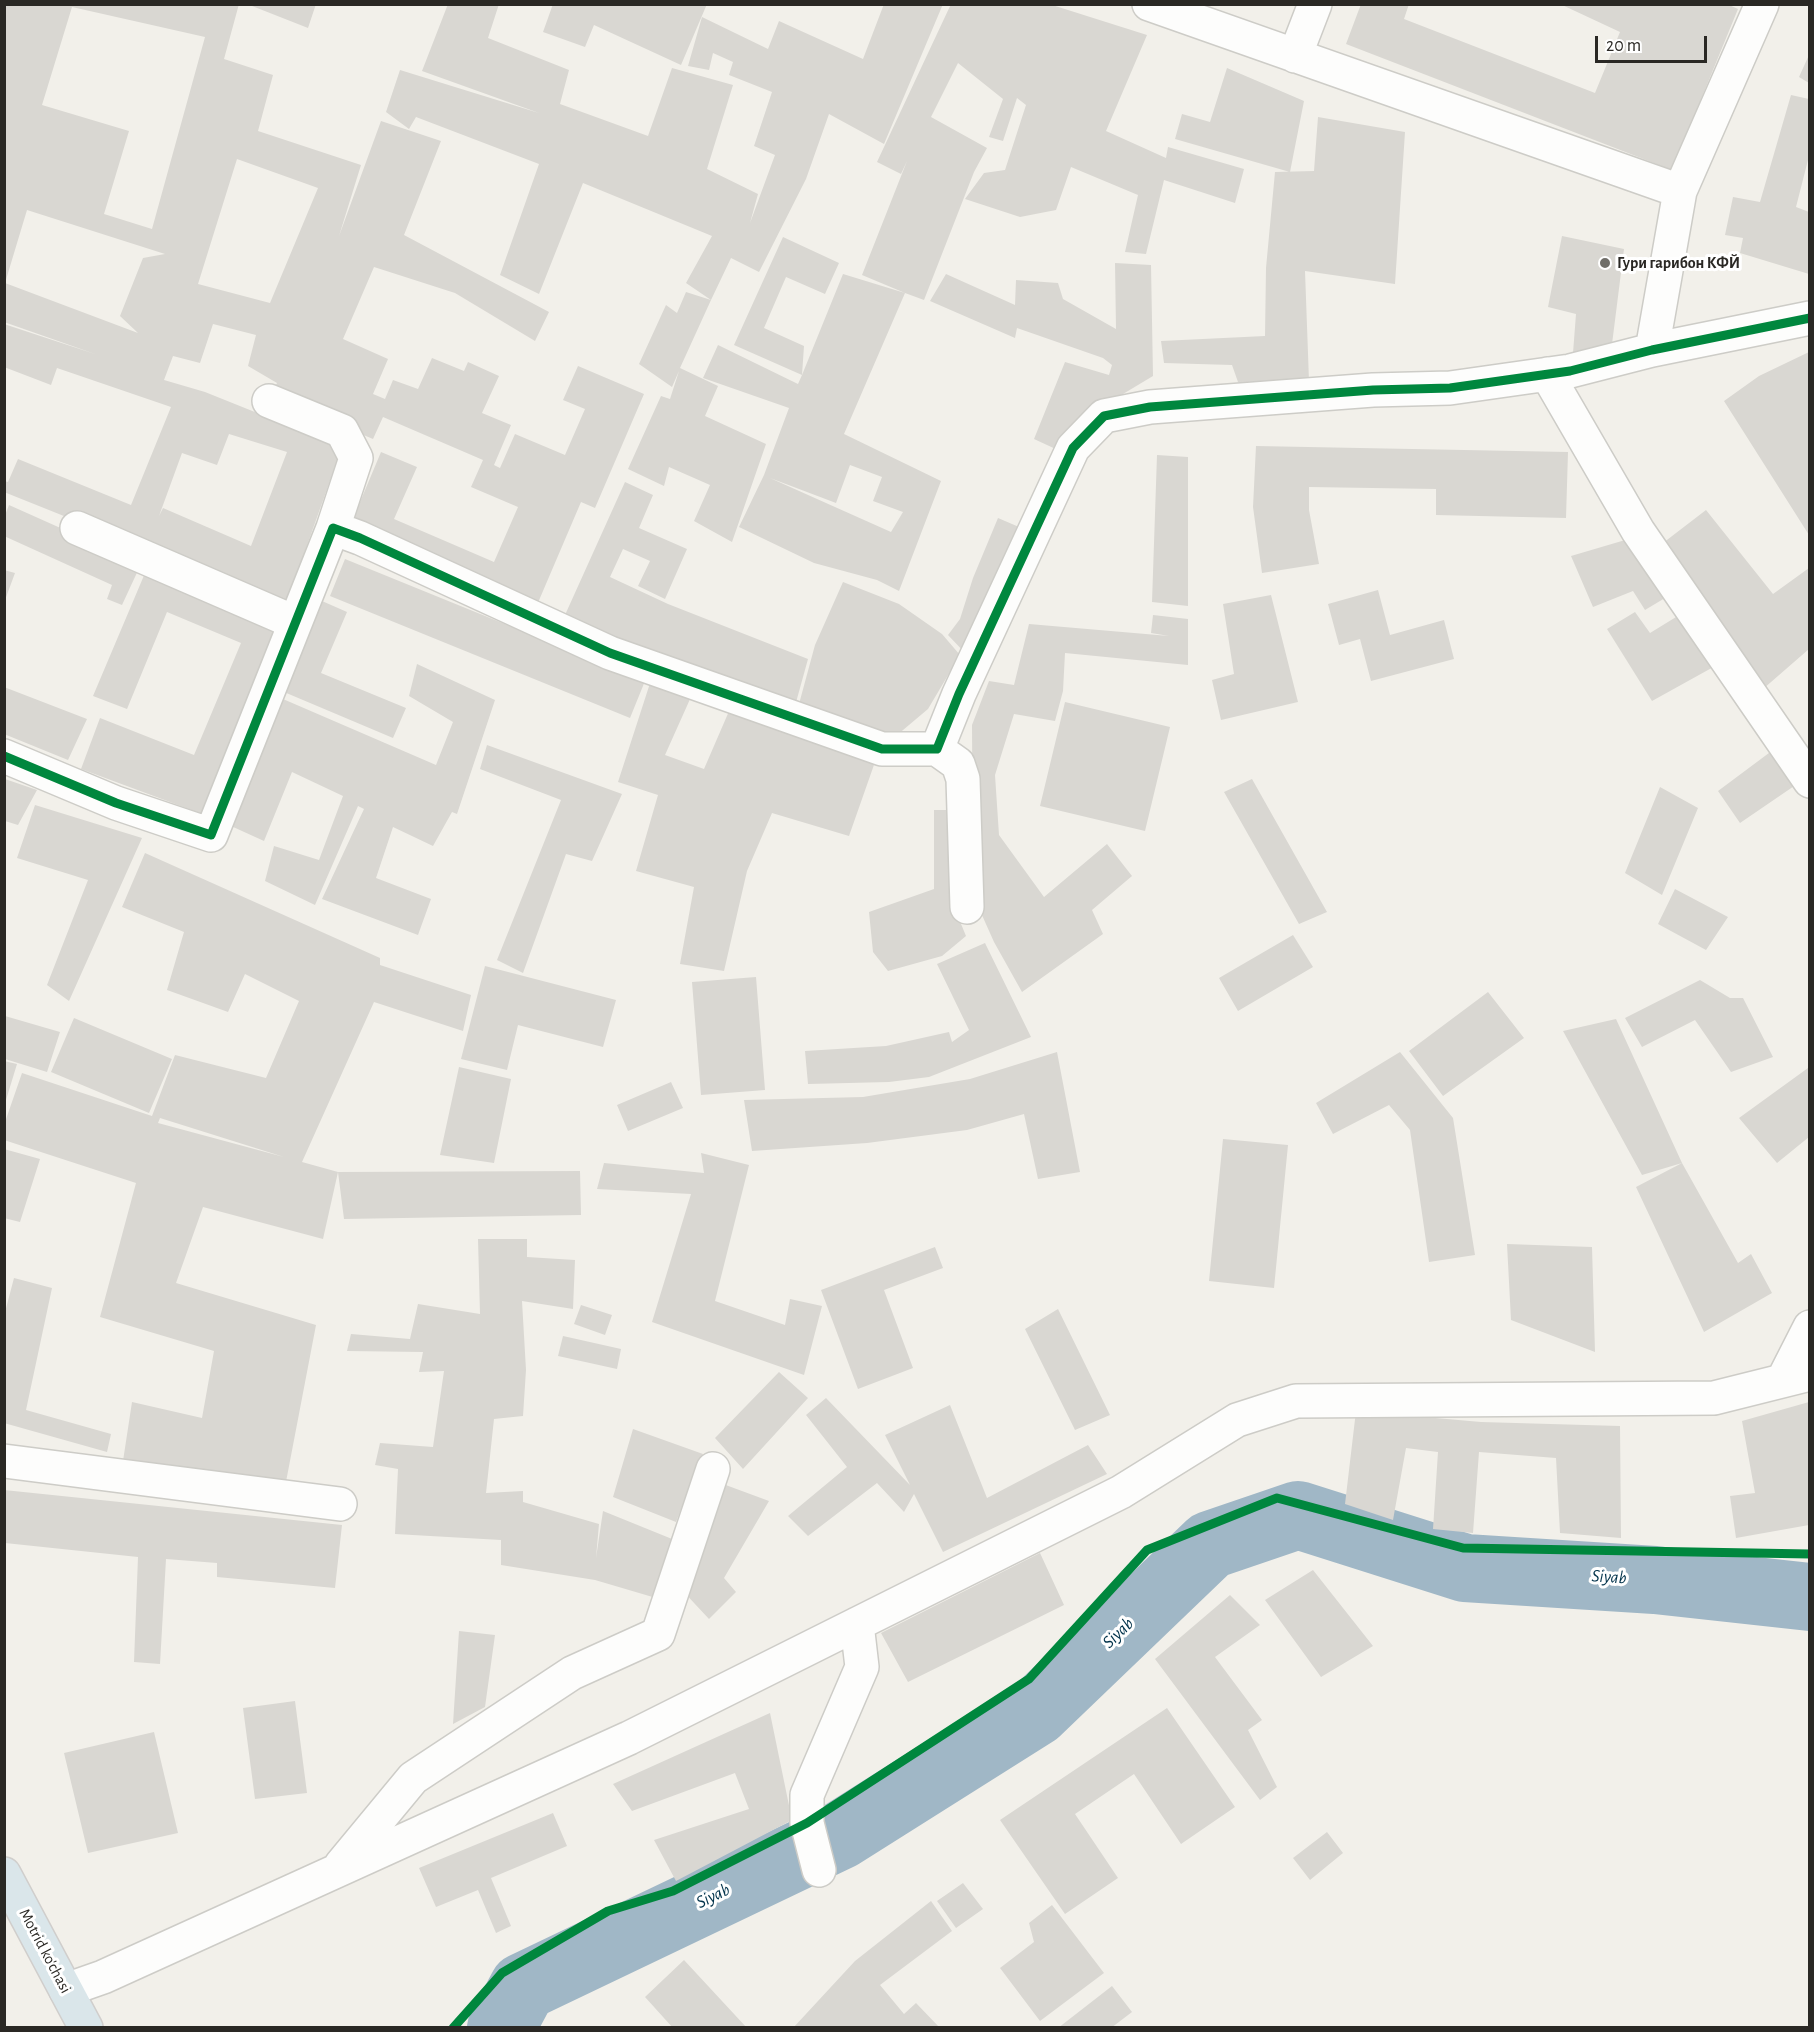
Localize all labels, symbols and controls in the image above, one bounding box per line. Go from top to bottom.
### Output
scale bar [1598,24,1710,62]
text: 20 m [1606,37,1641,55]
place label: Гури гарибон КФЙ [1617,253,1740,273]
marker: Гури гарибон КФЙ [1598,256,1612,270]
water label: Siyab [1591,1565,1627,1589]
water label: Siyab [1098,1613,1138,1653]
water label: Siyab [693,1879,733,1913]
street label: Motrid ko'chasi [15,1905,75,1997]

